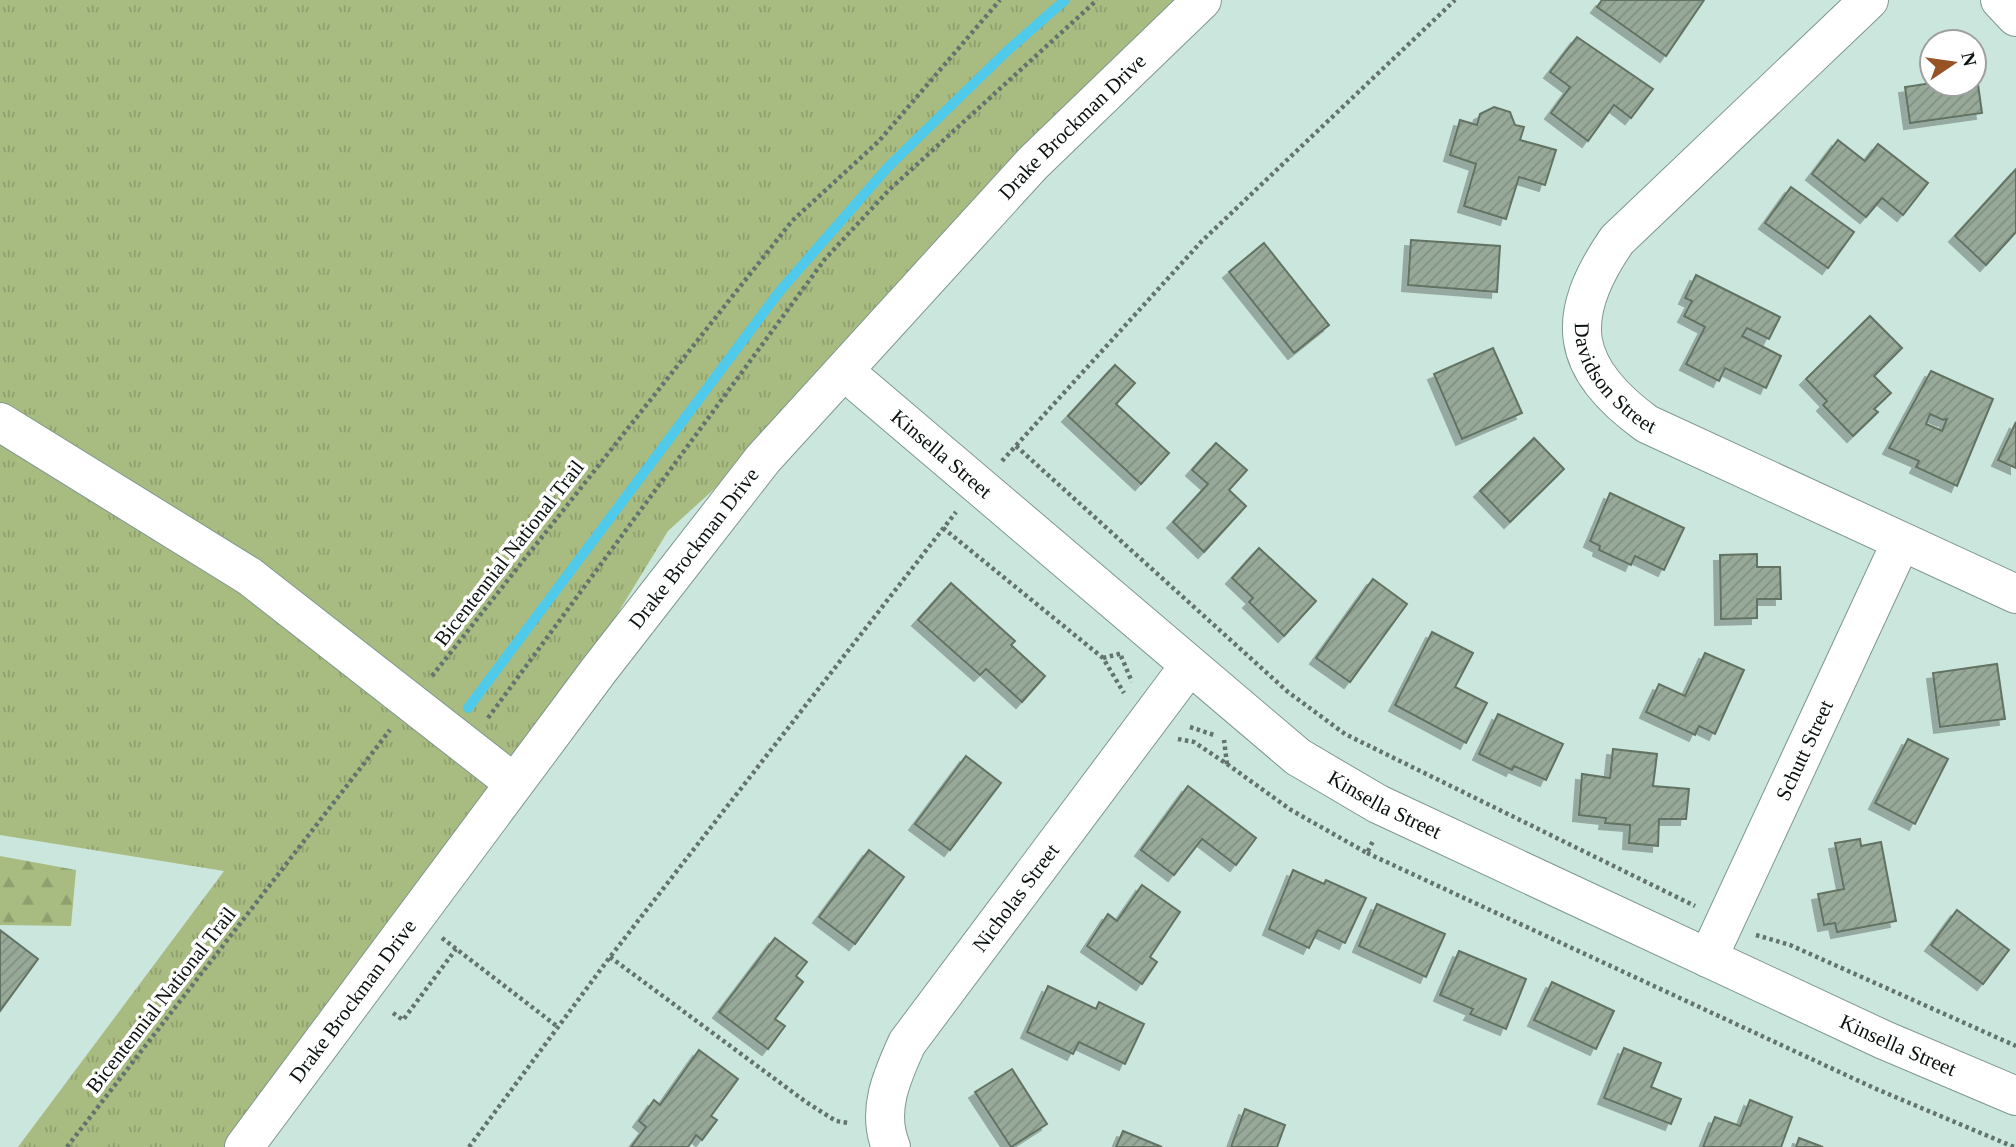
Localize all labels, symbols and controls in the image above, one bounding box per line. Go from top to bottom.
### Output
north arrow [1918,28,1988,98]
street label: Drake Brockman Drive [994,49,1151,204]
text: N [1957,50,1981,69]
street label: Davidson Street [1570,322,1660,439]
street label: Kinsella Street [886,405,997,503]
street label: Bicentennial National Trail [429,455,589,650]
street label: Drake Brockman Drive [624,463,764,633]
street label: Schutt Street [1771,696,1838,804]
street label: Kinsella Street [1324,765,1445,844]
street label: Nicholas Street [967,839,1064,957]
street label: Bicentennial National Trail [81,902,241,1097]
street label: Drake Brockman Drive [284,915,421,1087]
street label: Kinsella Street [1836,1009,1960,1081]

